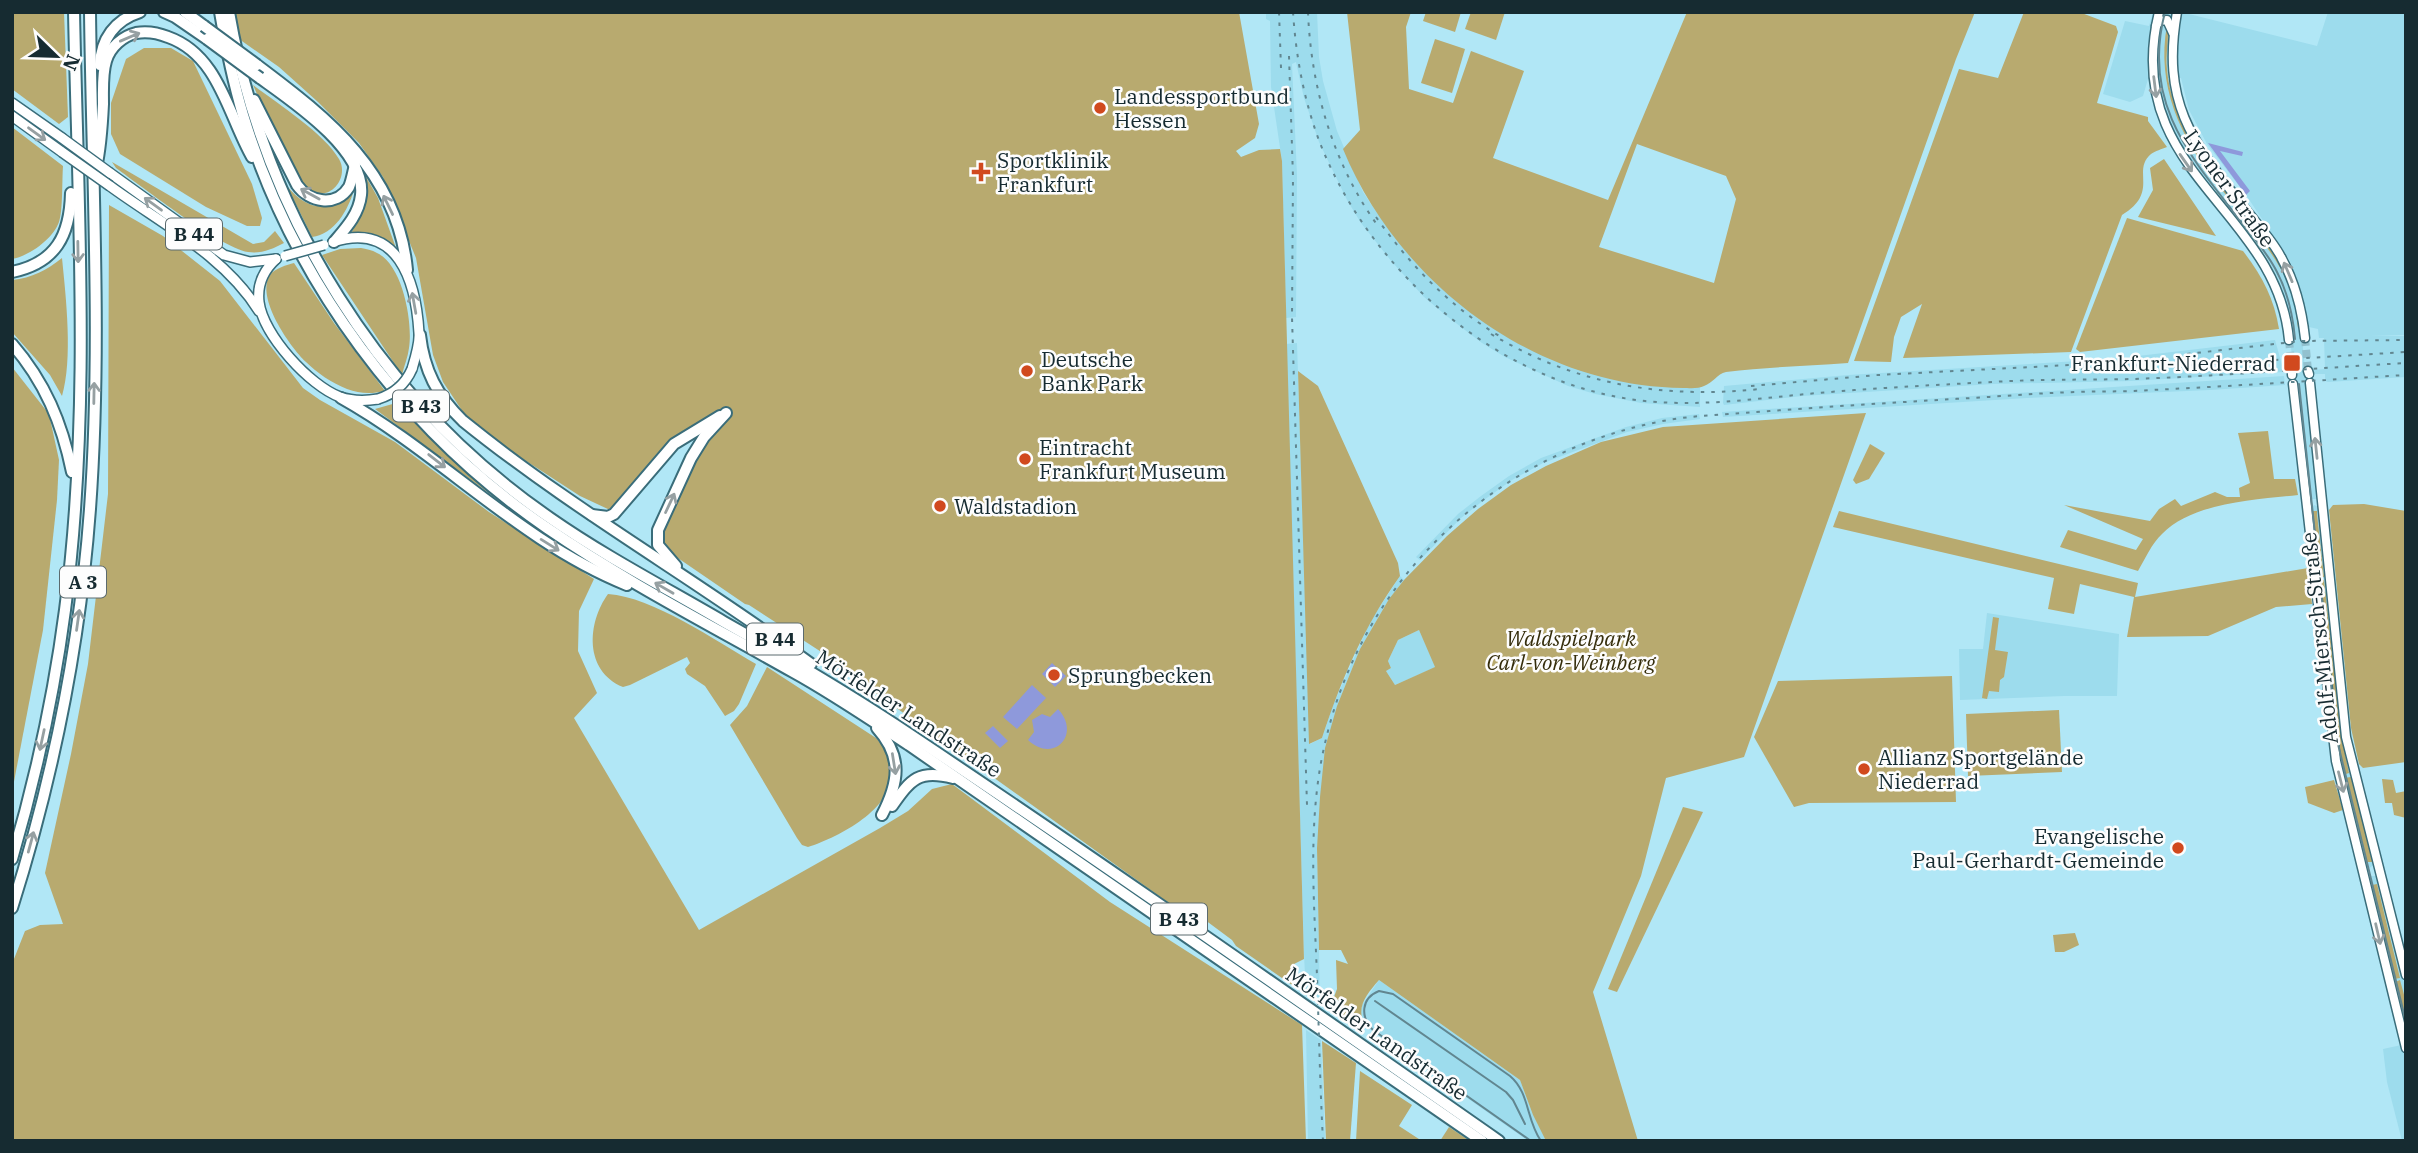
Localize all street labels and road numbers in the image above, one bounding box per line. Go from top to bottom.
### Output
street label: Lyoner Straße [2178,124,2282,252]
road number: B 44 [166,218,222,250]
road number: B 43 [393,390,449,422]
street label: Adolf-Miersch-Straße [2294,531,2344,745]
road number: A 3 [60,566,106,597]
road number: B 44 [747,624,803,654]
street label: Mörfelder Landstraße [811,643,1007,783]
road number: B 43 [1151,903,1207,934]
street label: Mörfelder Landstraße [1281,960,1473,1106]

